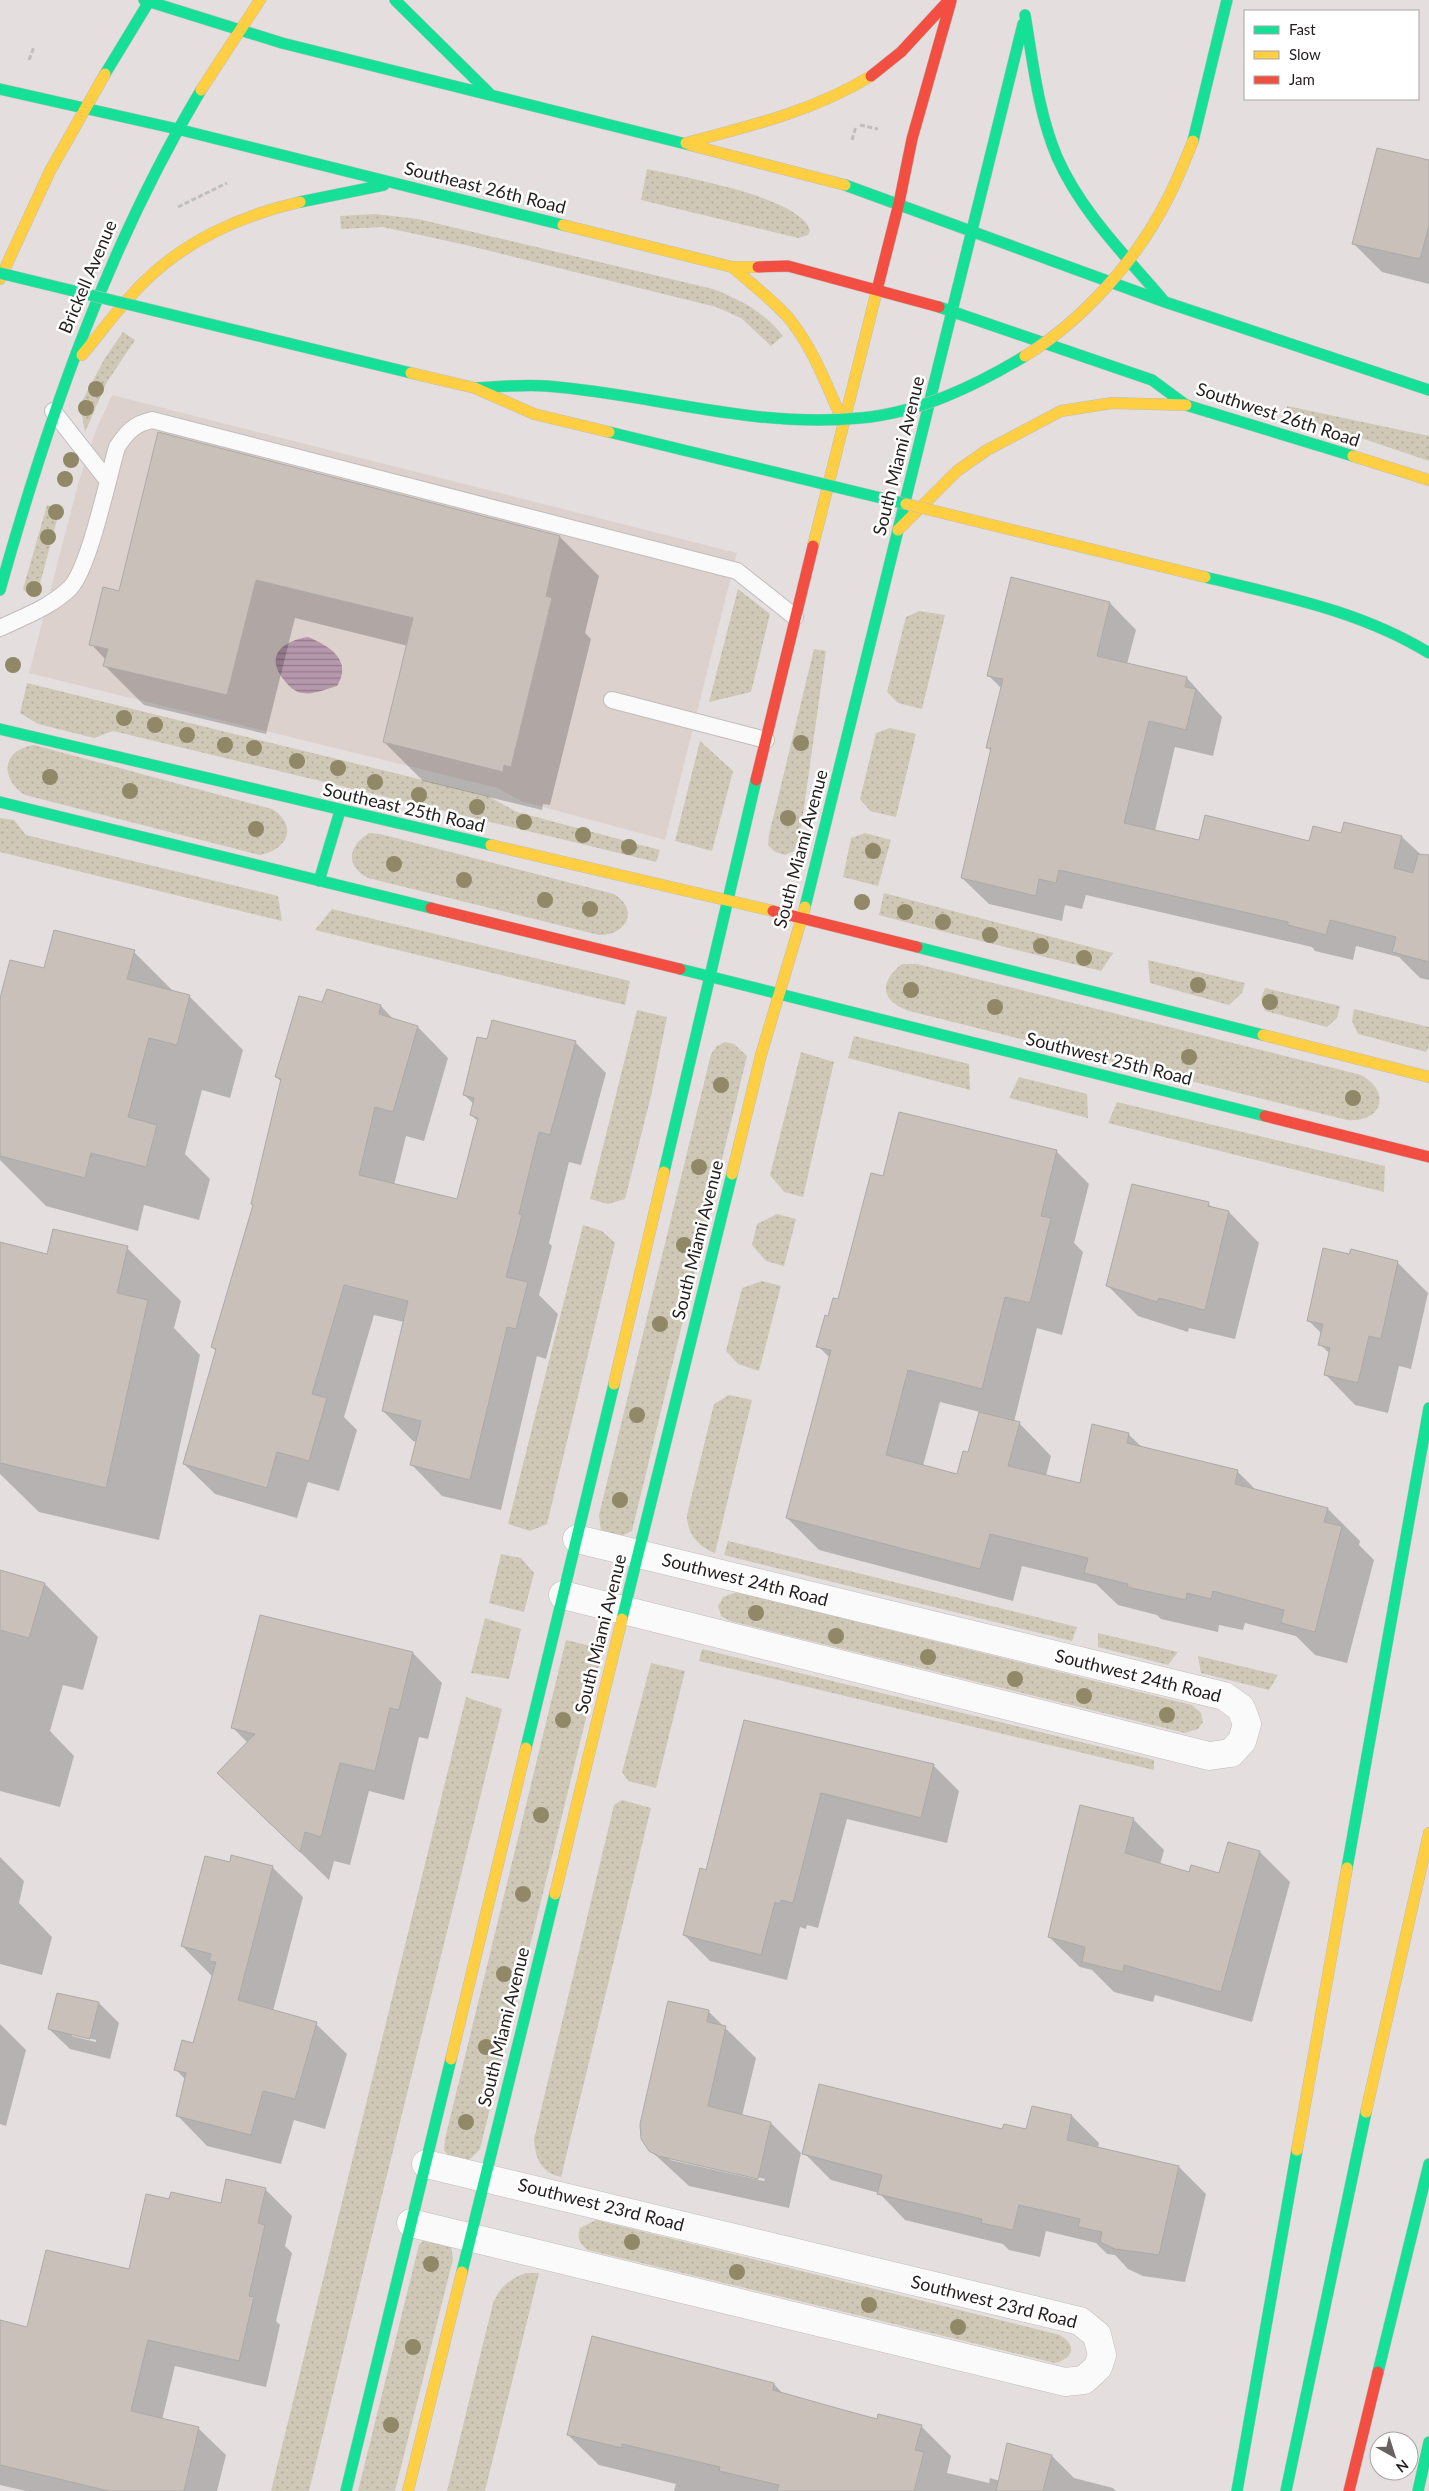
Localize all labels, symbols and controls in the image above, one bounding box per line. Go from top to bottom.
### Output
legend [1244,10,1419,100]
text: Fast [1289,20,1316,38]
text: Slow [1289,45,1321,63]
text: Jam [1289,70,1315,88]
street label: Southeast 26th Road [402,156,568,218]
street label: Brickell Avenue [53,217,121,337]
street label: South Miami Avenue [868,374,928,538]
street label: Southwest 26th Road [1194,377,1363,451]
street label: South Miami Avenue [768,767,832,931]
street label: Southeast 25th Road [321,778,487,836]
street label: Southwest 25th Road [1024,1027,1195,1089]
street label: South Miami Avenue [667,1158,727,1322]
street label: Southwest 24th Road [660,1548,831,1610]
street label: South Miami Avenue [570,1552,630,1716]
street label: Southwest 24th Road [1053,1644,1224,1706]
street label: South Miami Avenue [473,1945,533,2109]
street label: Southwest 23rd Road [516,2173,687,2235]
street label: Southwest 23rd Road [909,2270,1080,2332]
north arrow [1369,2431,1419,2481]
text: N [1393,2456,1412,2476]

